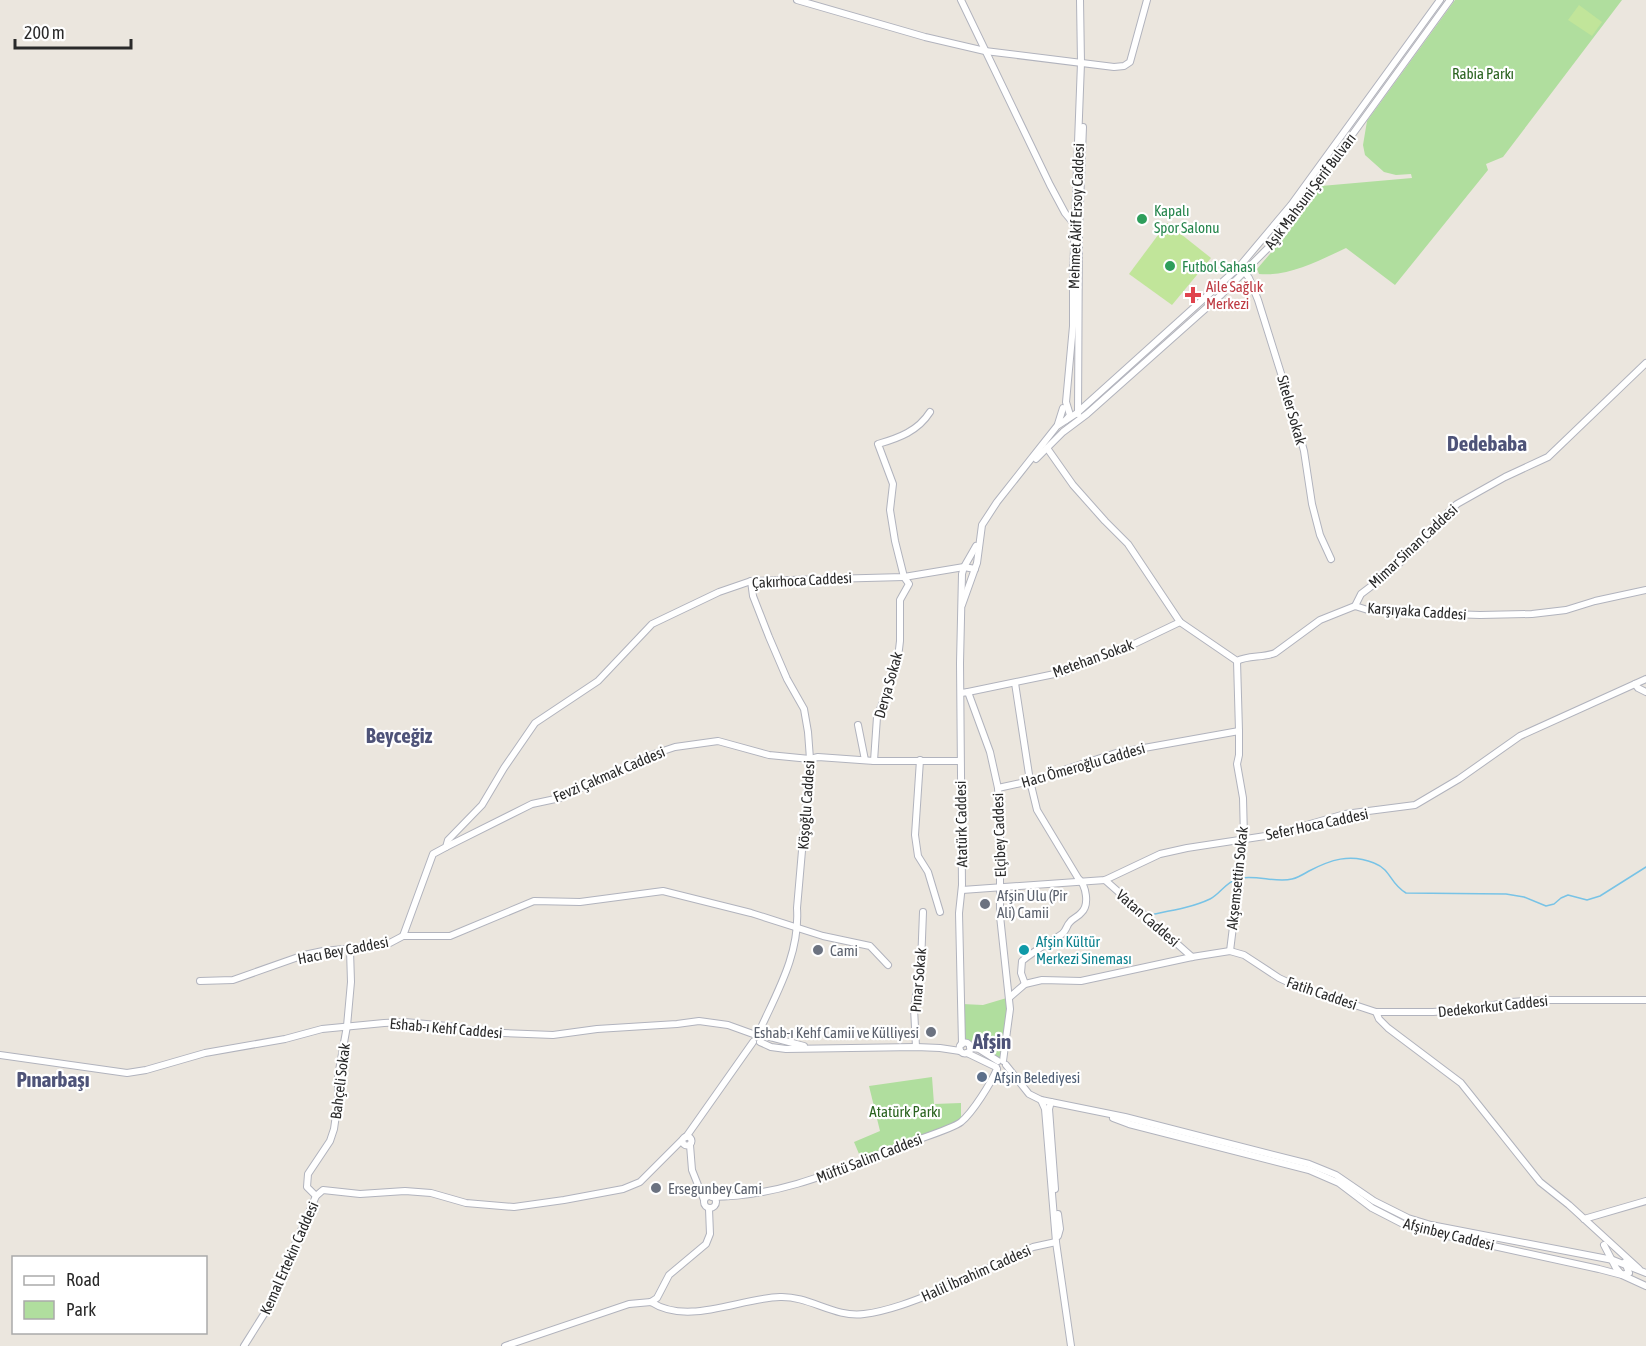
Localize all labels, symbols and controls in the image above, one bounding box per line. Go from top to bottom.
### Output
scale bar [15,12,130,50]
text: 200 m [24,22,65,43]
park label: Rabia Parkı [1452,65,1514,82]
street label: Aşık Mahsuni Şerif Bulvarı [1261,130,1359,252]
street label: Mehmet Âkif Ersoy Caddesi [1065,143,1087,289]
place label: Kapalı Spor Salonu [1154,202,1220,236]
marker: Kapalı Spor Salonu [1135,212,1149,226]
place label: Futbol Sahası [1182,258,1256,275]
marker: Futbol Sahası [1163,259,1177,273]
place label: Aile Sağlık Merkezi [1206,278,1264,312]
marker: Aile Sağlık Merkezi [1184,286,1202,304]
street label: Siteler Sokak [1274,373,1310,447]
district label: Dedebaba [1447,431,1527,455]
street label: Mimar Sinan Caddesi [1365,501,1461,591]
street label: Çakırhoca Caddesi [752,569,852,591]
street label: Karşıyaka Caddesi [1367,599,1467,623]
street label: Metehan Sokak [1050,635,1136,681]
street label: Derya Sokak [870,649,906,720]
district label: Beyceğiz [366,723,433,747]
street label: Hacı Ömeroğlu Caddesi [1019,739,1147,791]
street label: Fevzi Çakmak Caddesi [551,743,667,805]
street label: Köşoğlu Caddesi [794,760,818,850]
street label: Atatürk Caddesi [952,780,970,868]
street label: Elçibey Caddesi [989,792,1009,878]
street label: Sefer Hoca Caddesi [1264,805,1370,843]
street label: Akşemsettin Sokak [1223,825,1251,931]
street label: Vatan Caddesi [1113,886,1183,950]
place label: Afşin Ulu (Pir Ali) Camii [997,887,1068,921]
marker: Afşin Ulu (Pir Ali) Camii [978,897,992,911]
street label: Hacı Bey Caddesi [296,933,390,967]
place label: Afşin Kültür Merkezi Sineması [1036,933,1132,967]
place label: Cami [830,942,858,959]
marker: Cami [811,943,825,957]
marker: Afşin Kültür Merkezi Sineması [1017,943,1031,957]
street label: Pınar Sokak [907,947,929,1013]
street label: Fatih Caddesi [1285,973,1359,1013]
street label: Dedekorkut Caddesi [1437,992,1549,1020]
street label: Eshab-ı Kehf Caddesi [389,1015,503,1041]
place label: Eshab-ı Kehf Camii ve Külliyesi [754,1024,919,1041]
marker: Eshab-ı Kehf Camii ve Külliyesi [924,1025,938,1039]
district label: Afşin [972,1029,1011,1053]
street label: Bahçeli Sokak [327,1041,353,1120]
district label: Pınarbaşı [16,1067,90,1091]
place label: Afşin Belediyesi [994,1069,1080,1086]
marker: Afşin Belediyesi [975,1070,989,1084]
park label: Atatürk Parkı [869,1103,941,1120]
street label: Müftü Salim Caddesi [814,1130,924,1186]
place label: Ersegunbey Cami [668,1180,762,1197]
marker: Ersegunbey Cami [649,1181,663,1195]
street label: Kemal Ertekin Caddesi [256,1199,322,1317]
street label: Afşinbey Caddesi [1402,1214,1496,1254]
street label: Halil İbrahim Caddesi [919,1241,1033,1305]
legend [12,1256,207,1334]
text: Road [66,1269,100,1290]
text: Park [66,1299,96,1320]

